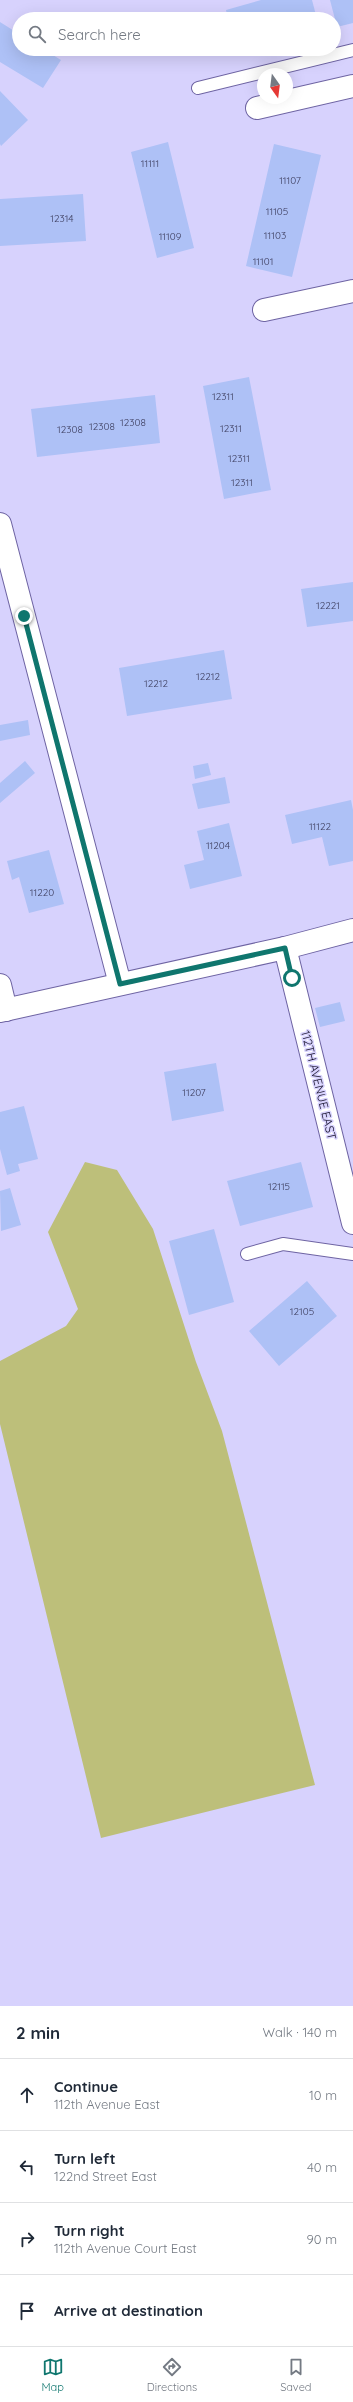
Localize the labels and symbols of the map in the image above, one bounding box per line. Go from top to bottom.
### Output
north arrow [257,68,293,104]
house number: 11111 [141,157,159,170]
house number: 11107 [279,174,301,187]
house number: 11105 [266,205,288,218]
house number: 12314 [50,212,74,225]
house number: 11103 [264,229,286,242]
house number: 11109 [159,230,182,243]
house number: 11101 [253,255,273,268]
house number: 12311 [212,390,234,403]
house number: 12308 [120,416,146,429]
house number: 12308 [89,420,115,433]
house number: 12311 [220,422,242,435]
house number: 12308 [57,423,83,436]
house number: 12311 [228,452,250,465]
house number: 12311 [231,476,253,489]
house number: 12221 [316,599,340,612]
route end [15,607,33,625]
house number: 12212 [196,670,220,683]
house number: 12212 [144,677,168,690]
house number: 11122 [309,820,332,833]
house number: 11204 [206,839,230,852]
house number: 11220 [30,886,54,899]
route start [283,969,301,987]
street label: 112TH AVENUE EAST [298,1029,340,1141]
house number: 11207 [182,1086,206,1099]
house number: 12115 [268,1180,290,1193]
house number: 12105 [290,1305,314,1318]

